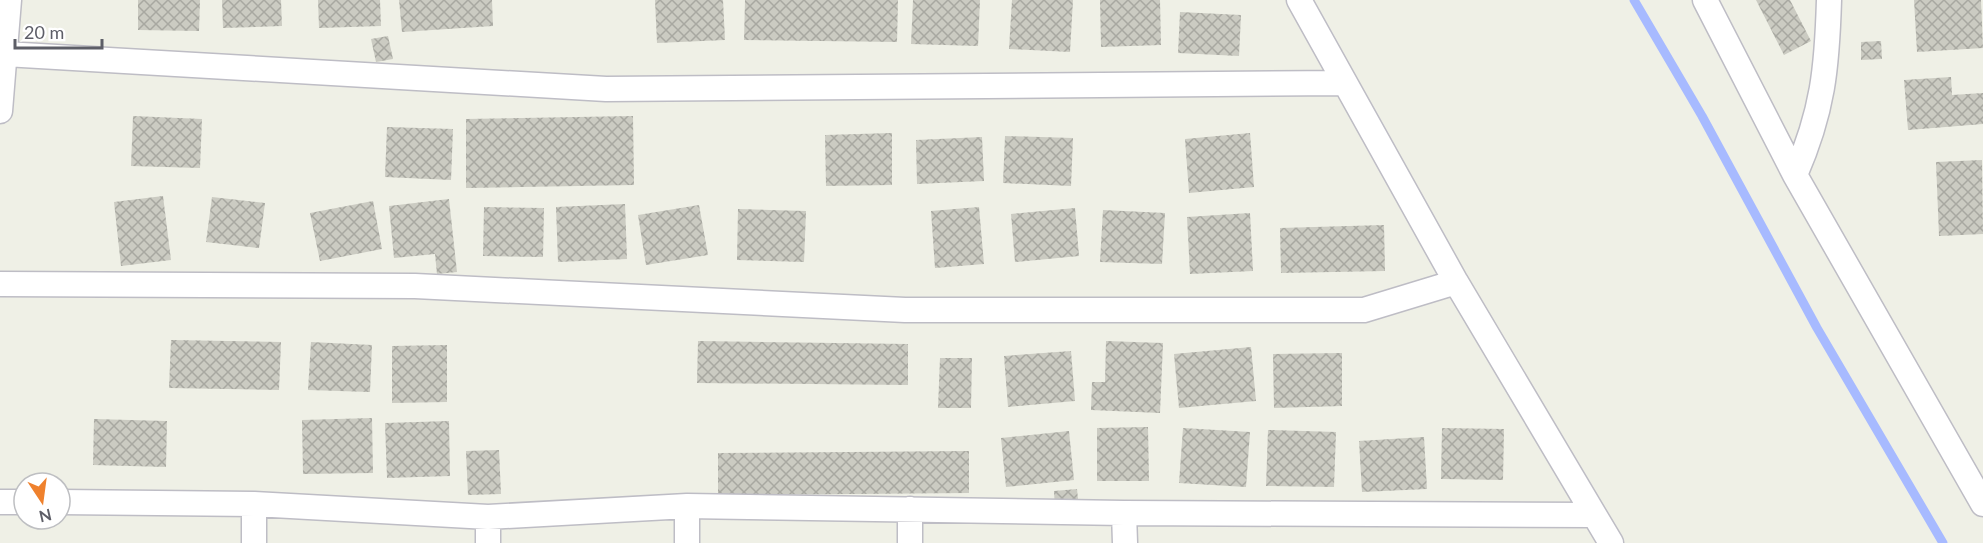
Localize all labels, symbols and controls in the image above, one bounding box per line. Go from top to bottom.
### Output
scale bar [15,12,102,50]
text: 20 m [24,21,64,43]
north arrow [12,471,72,531]
text: N [37,505,54,527]

